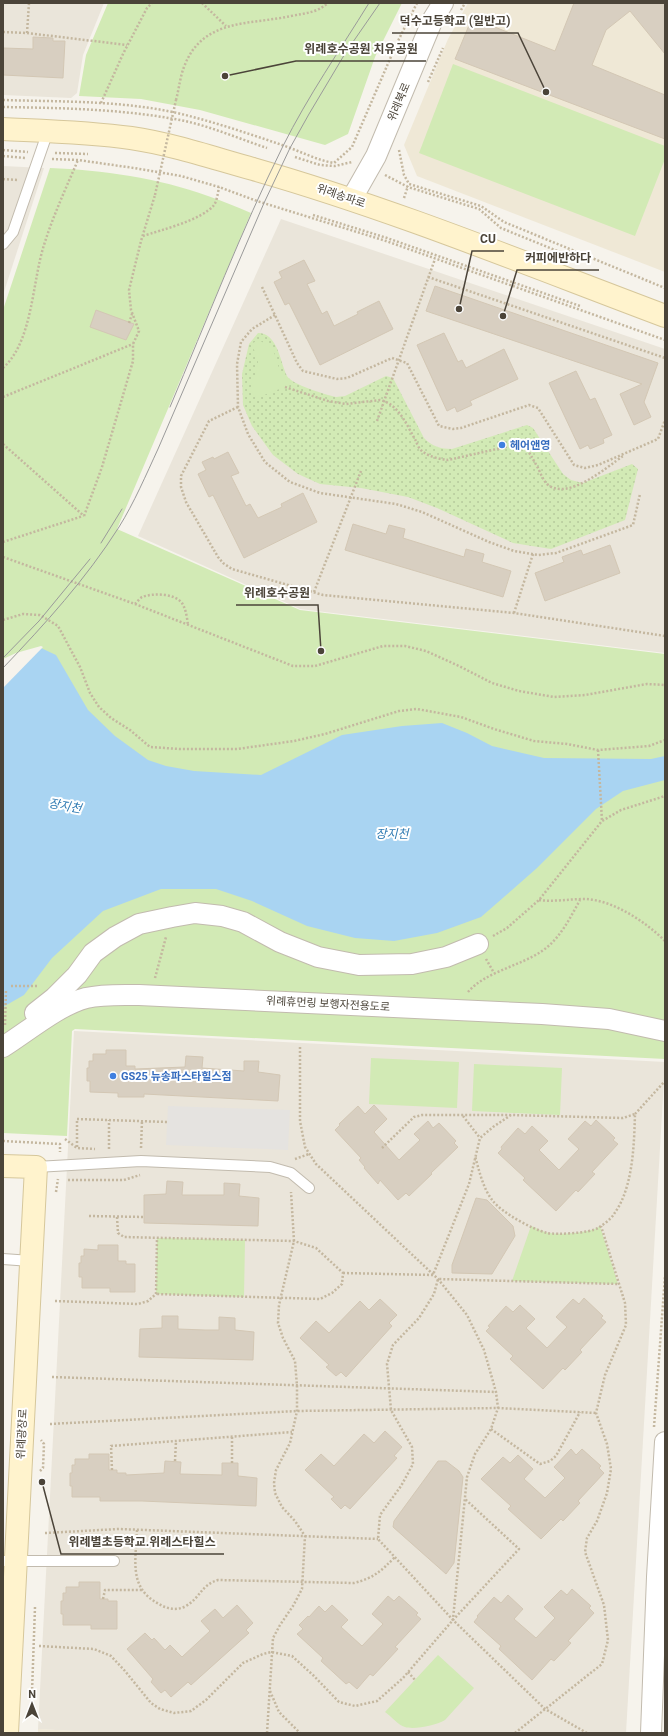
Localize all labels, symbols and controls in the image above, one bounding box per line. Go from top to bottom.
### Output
callout: 덕수고등학교 (일반고) [392,9,518,33]
text: 덕수고등학교 (일반고) [400,14,510,28]
callout: 위례호수공원 치유공원 [296,37,426,61]
text: 위례호수공원 치유공원 [304,42,418,56]
street label: 위례북로 [385,81,413,123]
street label: 위례송파로 [315,182,367,210]
callout: CU [472,227,504,251]
text: CU [480,232,496,246]
callout: 커피에반하다 [517,246,599,270]
text: 커피에반하다 [525,251,591,265]
place label: 헤어앤영 [510,439,550,452]
marker: 헤어앤영 [497,440,507,450]
callout: 위례호수공원 [236,581,318,605]
text: 위례호수공원 [244,586,310,600]
water label: 장지천 [47,796,84,816]
water label: 장지천 [375,827,411,841]
street label: 위례휴먼링 보행자전용도로 [266,994,390,1014]
place label: GS25 뉴송파스타힐스점 [121,1070,232,1083]
marker: GS25 뉴송파스타힐스점 [108,1071,118,1081]
street label: 위례광장로 [14,1408,30,1460]
callout: 위례별초등학교.위례스타힐스 [61,1530,224,1554]
text: 위례별초등학교.위례스타힐스 [68,1535,216,1549]
north arrow [12,1684,52,1724]
text: N [28,1688,36,1701]

